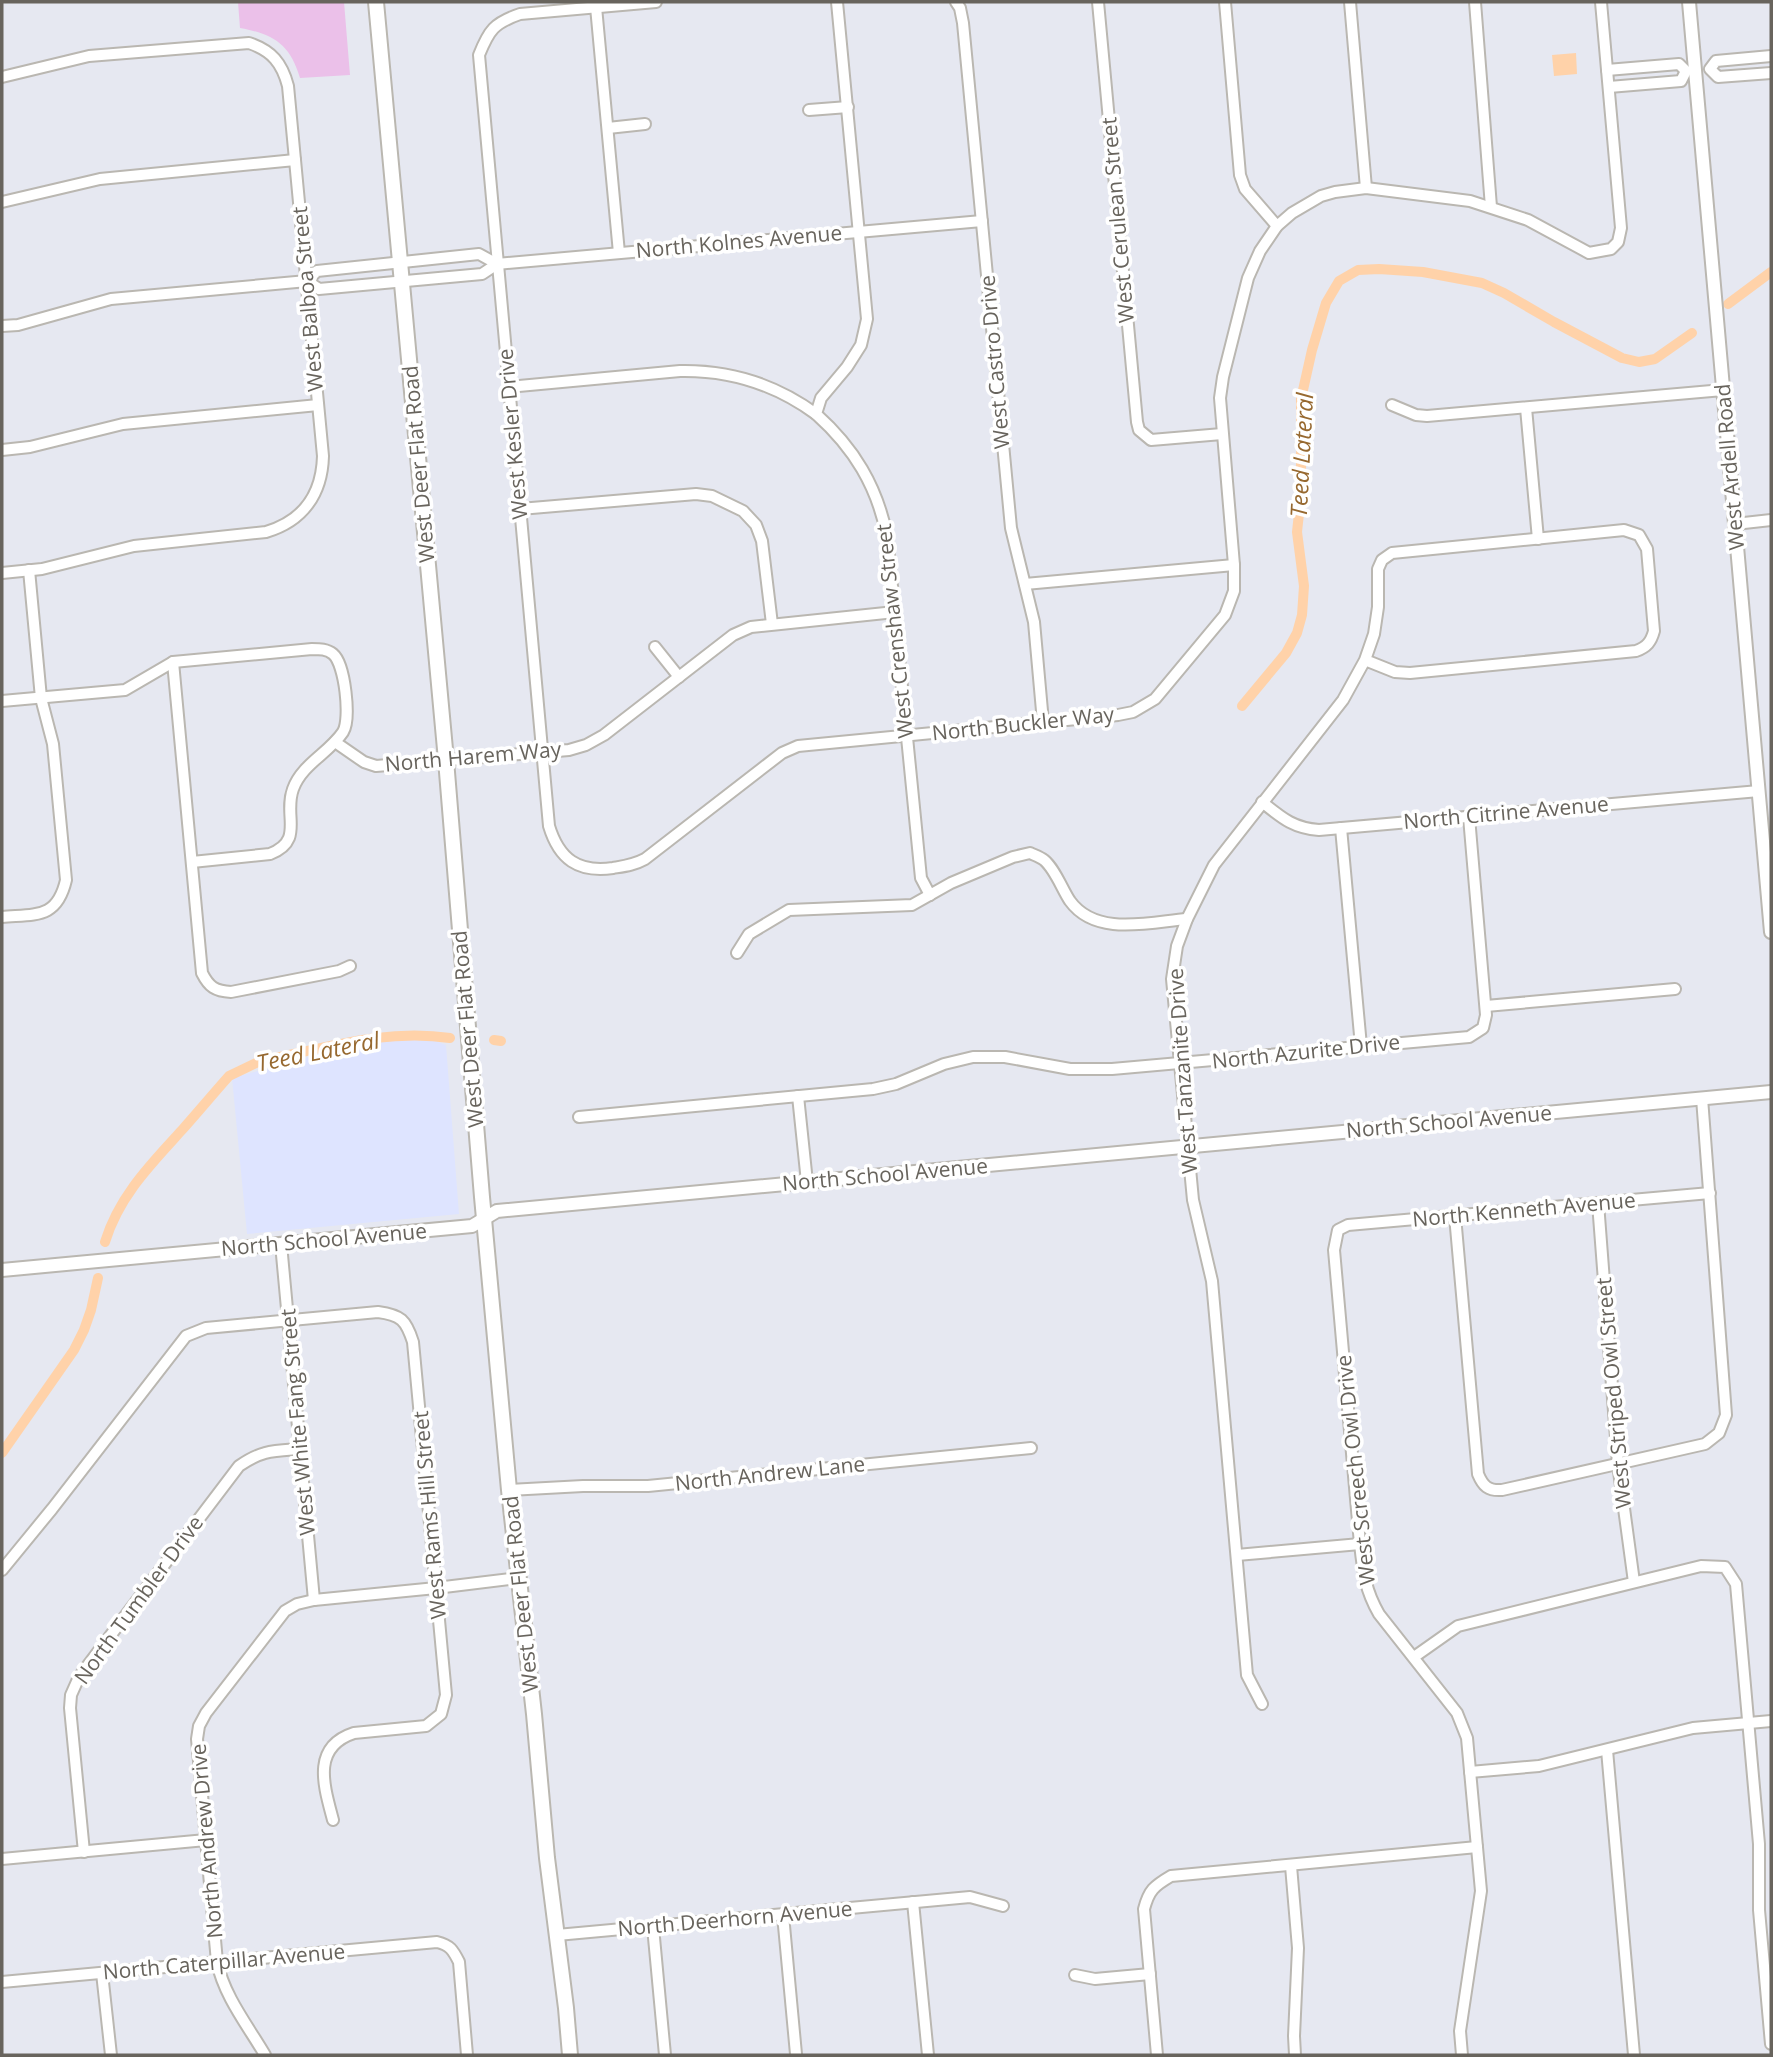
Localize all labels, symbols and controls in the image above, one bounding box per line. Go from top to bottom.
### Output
street label: West Cerulean Street [1094,116,1140,324]
street label: West Balboa Street [285,205,329,393]
street label: North Kolnes Avenue [635,218,843,264]
street label: West Castro Drive [972,274,1016,450]
street label: West Kesler Drive [491,348,533,521]
street label: West Deer Flat Road [395,364,441,564]
street label: West Ardell Road [1708,383,1750,551]
water label: Teed Lateral [1282,391,1320,518]
street label: West Crenshaw Street [869,522,919,740]
street label: North Buckler Way [930,699,1116,746]
street label: North Harem Way [384,734,563,778]
street label: North Citrine Avenue [1402,789,1610,835]
street label: West Deer Flat Road [444,929,490,1129]
street label: West Tanzanite Drive [1161,967,1203,1175]
water label: Teed Lateral [254,1023,383,1079]
street label: North Azurite Drive [1211,1027,1401,1075]
street label: North School Avenue [1345,1098,1553,1144]
street label: North School Avenue [781,1151,989,1197]
street label: North Kenneth Avenue [1411,1185,1637,1233]
street label: North School Avenue [220,1216,428,1262]
street label: West Striped Owl Street [1589,1276,1637,1510]
street label: West White Fang Street [273,1308,321,1537]
street label: West Screech Owl Drive [1329,1354,1381,1586]
street label: West Rams Hill Street [406,1410,452,1620]
street label: North Andrew Lane [673,1449,866,1497]
street label: West Deer Flat Road [496,1494,544,1694]
street label: North Tumbler Drive [67,1509,209,1689]
street label: North Andrew Drive [184,1743,228,1940]
street label: North Deerhorn Avenue [616,1894,854,1942]
street label: North Caterpillar Avenue [102,1936,346,1986]

